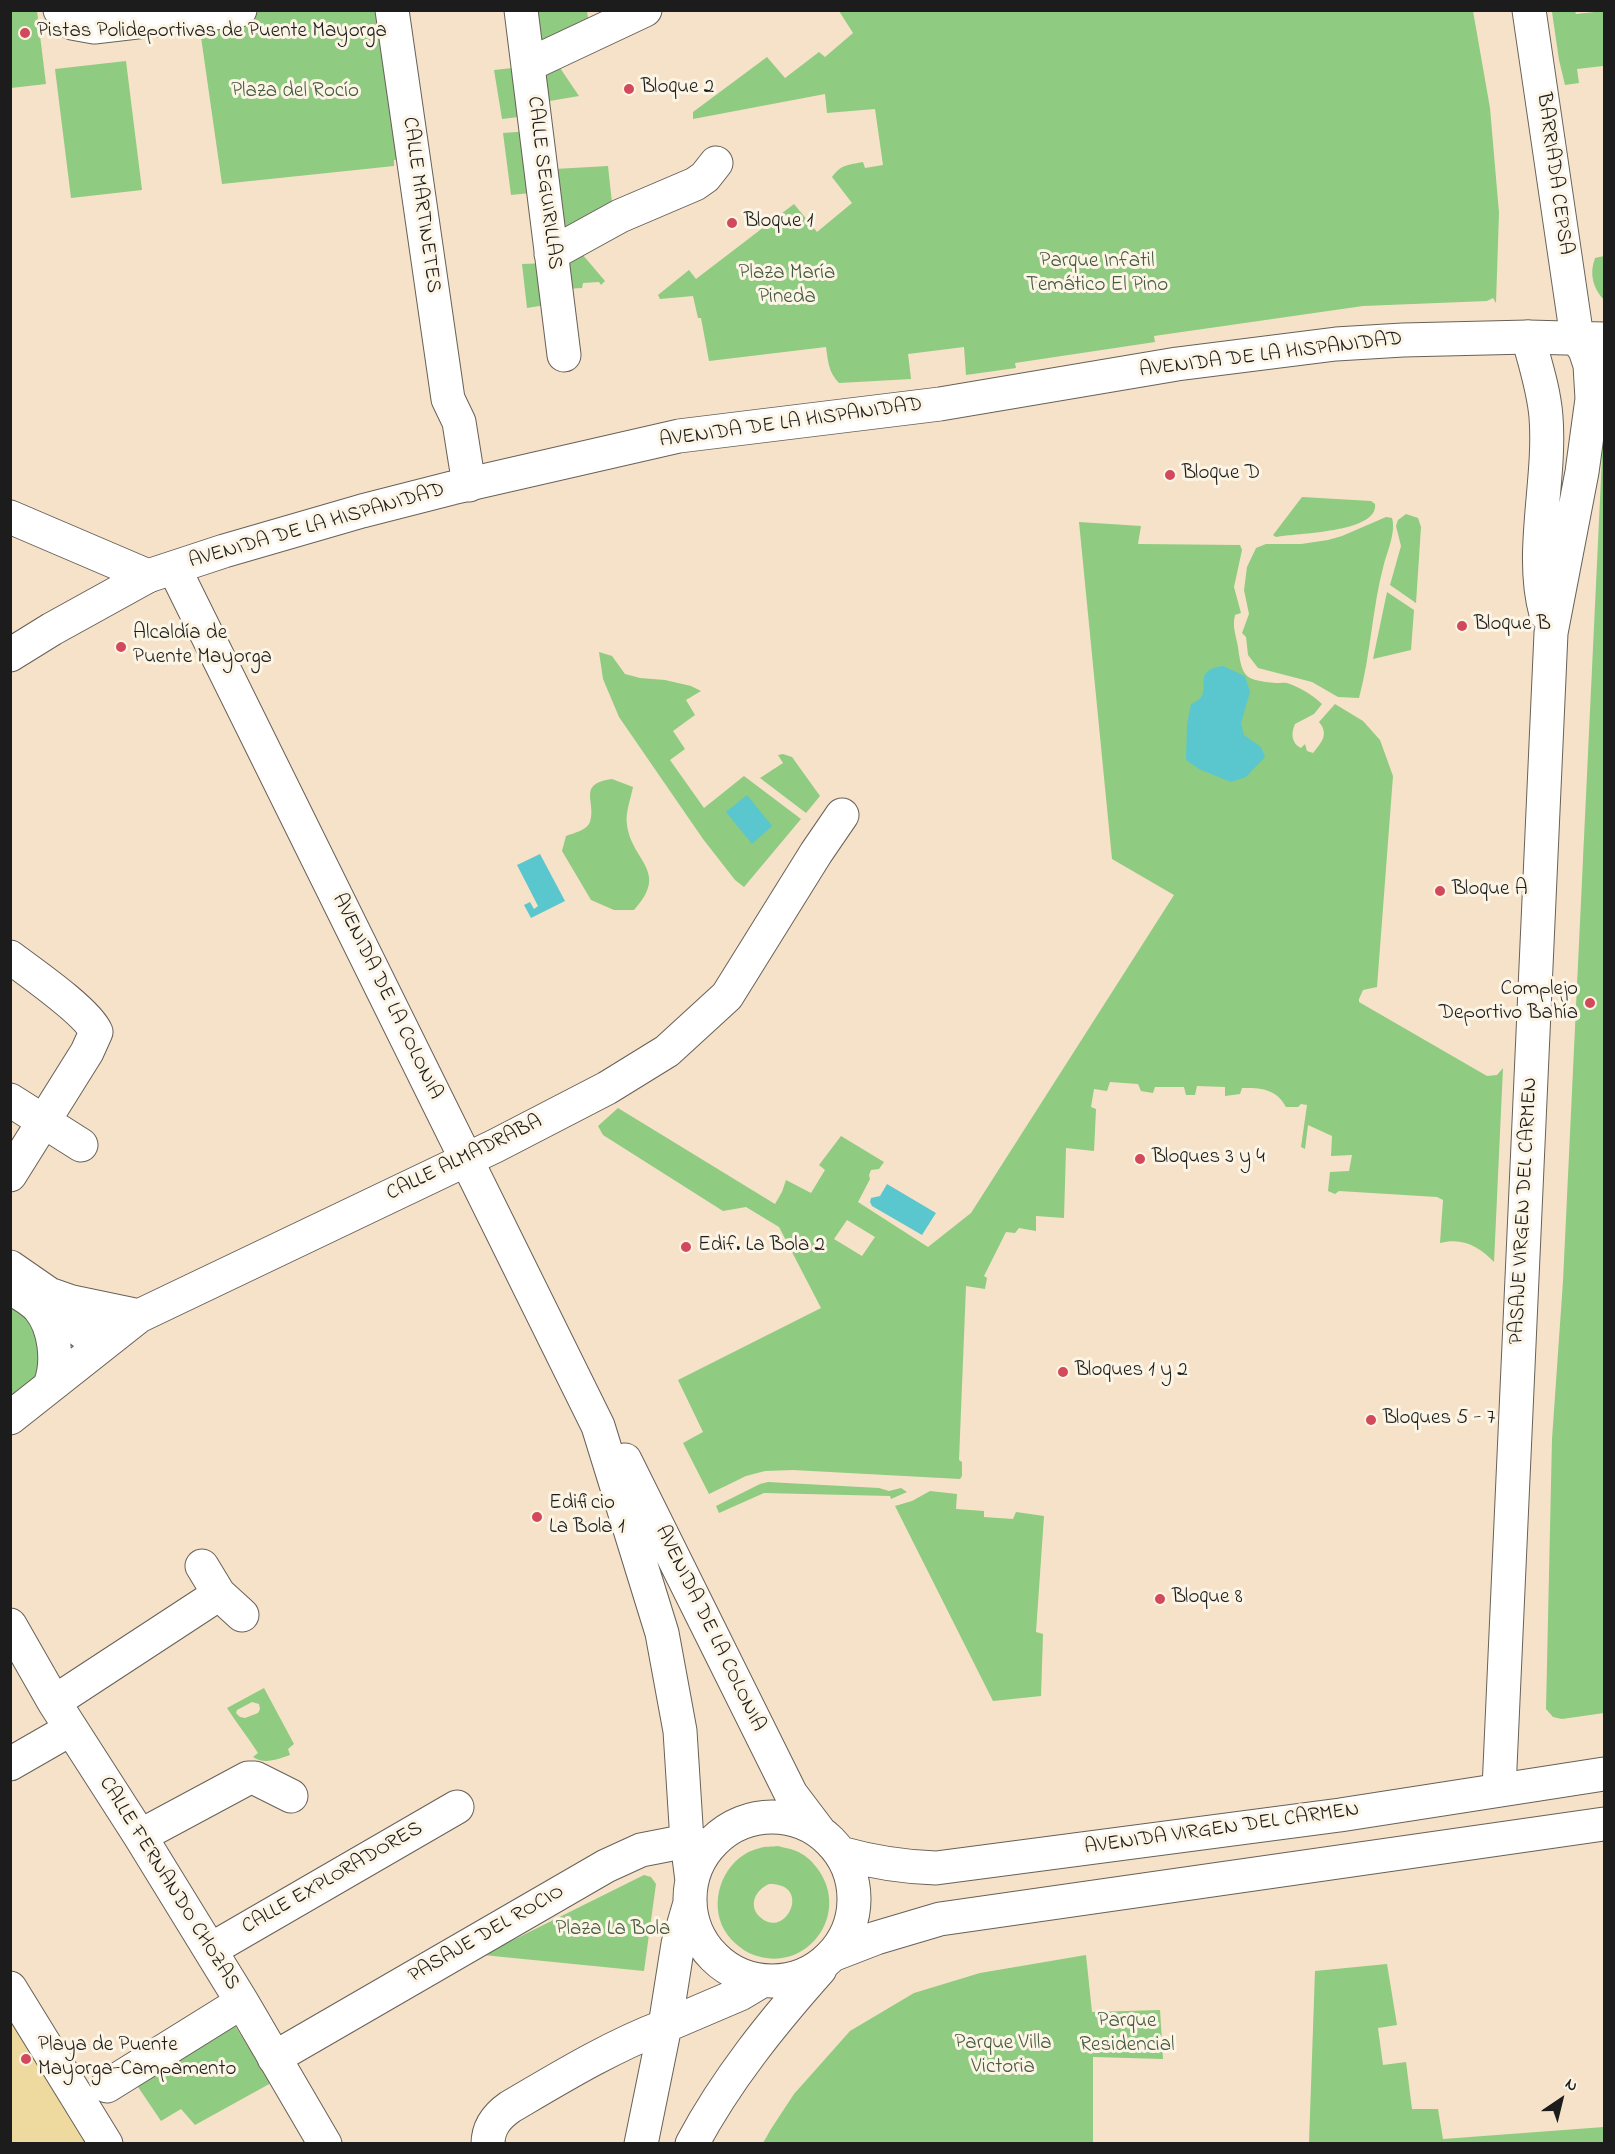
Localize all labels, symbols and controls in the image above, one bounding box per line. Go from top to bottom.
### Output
place label: Pistas Polideportivas de Puente Mayorga [37,20,387,46]
marker: Pistas Polideportivas de Puente Mayorga [18,26,32,40]
place label: Bloque 2 [641,76,714,102]
park label: Plaza del Rocío [231,80,359,106]
marker: Bloque 2 [622,82,636,96]
street label: BARRIADA CEPSA [1529,91,1577,257]
street label: CALLE SEGUIRILLAS [520,95,566,271]
street label: CALLE MARTINETES [395,115,445,295]
place label: Bloque 1 [744,210,813,236]
marker: Bloque 1 [725,216,739,230]
park label: Parque Infatil Temático El Pino [1026,250,1168,300]
park label: Plaza María Pineda [739,262,835,312]
street label: AVENIDA DE LA HISPANIDAD [1138,327,1404,385]
street label: AVENIDA DE LA HISPANIDAD [658,393,924,455]
place label: Bloque D [1182,462,1260,488]
marker: Bloque D [1163,468,1177,482]
street label: AVENIDA DE LA HISPANIDAD [186,478,448,576]
place label: Bloque B [1474,613,1551,639]
marker: Bloque B [1455,619,1469,633]
place label: Alcaldía de Puente Mayorga [133,622,272,672]
marker: Alcaldía de Puente Mayorga [114,640,128,654]
place label: Bloque A [1452,878,1528,904]
marker: Bloque A [1433,884,1447,898]
street label: AVENIDA DE LA COLONIA [325,890,447,1104]
place label: Complejo Deportivo Bahía [1439,978,1578,1028]
marker: Complejo Deportivo Bahía [1583,996,1597,1010]
street label: PASAJE VIRGEN DEL CARMEN [1505,1077,1545,1345]
street label: CALLE ALMADRABA [383,1110,547,1208]
place label: Bloques 3 y 4 [1152,1146,1265,1172]
marker: Bloques 3 y 4 [1133,1152,1147,1166]
place label: Edif. La Bola 2 [698,1234,825,1260]
marker: Edif. La Bola 2 [679,1240,693,1254]
place label: Bloques 1 y 2 [1075,1359,1188,1385]
marker: Bloques 1 y 2 [1056,1365,1070,1379]
place label: Bloques 5 - 7 [1383,1407,1495,1433]
marker: Bloques 5 - 7 [1364,1413,1378,1427]
place label: Edificio La Bola 1 [549,1492,625,1542]
marker: Edificio La Bola 1 [530,1510,544,1524]
street label: AVENIDA DE LA COLONIA [648,1522,770,1736]
place label: Bloque 8 [1172,1586,1243,1612]
marker: Bloque 8 [1153,1592,1167,1606]
street label: CALLE FERNANDO CHOZAS [92,1773,244,1995]
street label: AVENIDA VIRGEN DEL CARMEN [1083,1798,1361,1862]
street label: CALLE EXPLORADORES [238,1817,428,1941]
street label: PASAJE DEL ROCIO [405,1880,569,1990]
park label: Plaza La Bola [556,1918,670,1944]
park label: Parque Residencial [1079,2010,1175,2060]
park label: Parque Villa Victoria [954,2032,1052,2082]
place label: Playa de Puente Mayorga-Campamento [38,2034,236,2084]
marker: Playa de Puente Mayorga-Campamento [19,2052,33,2066]
north arrow [1531,2070,1591,2130]
text: N [1560,2072,1583,2098]

